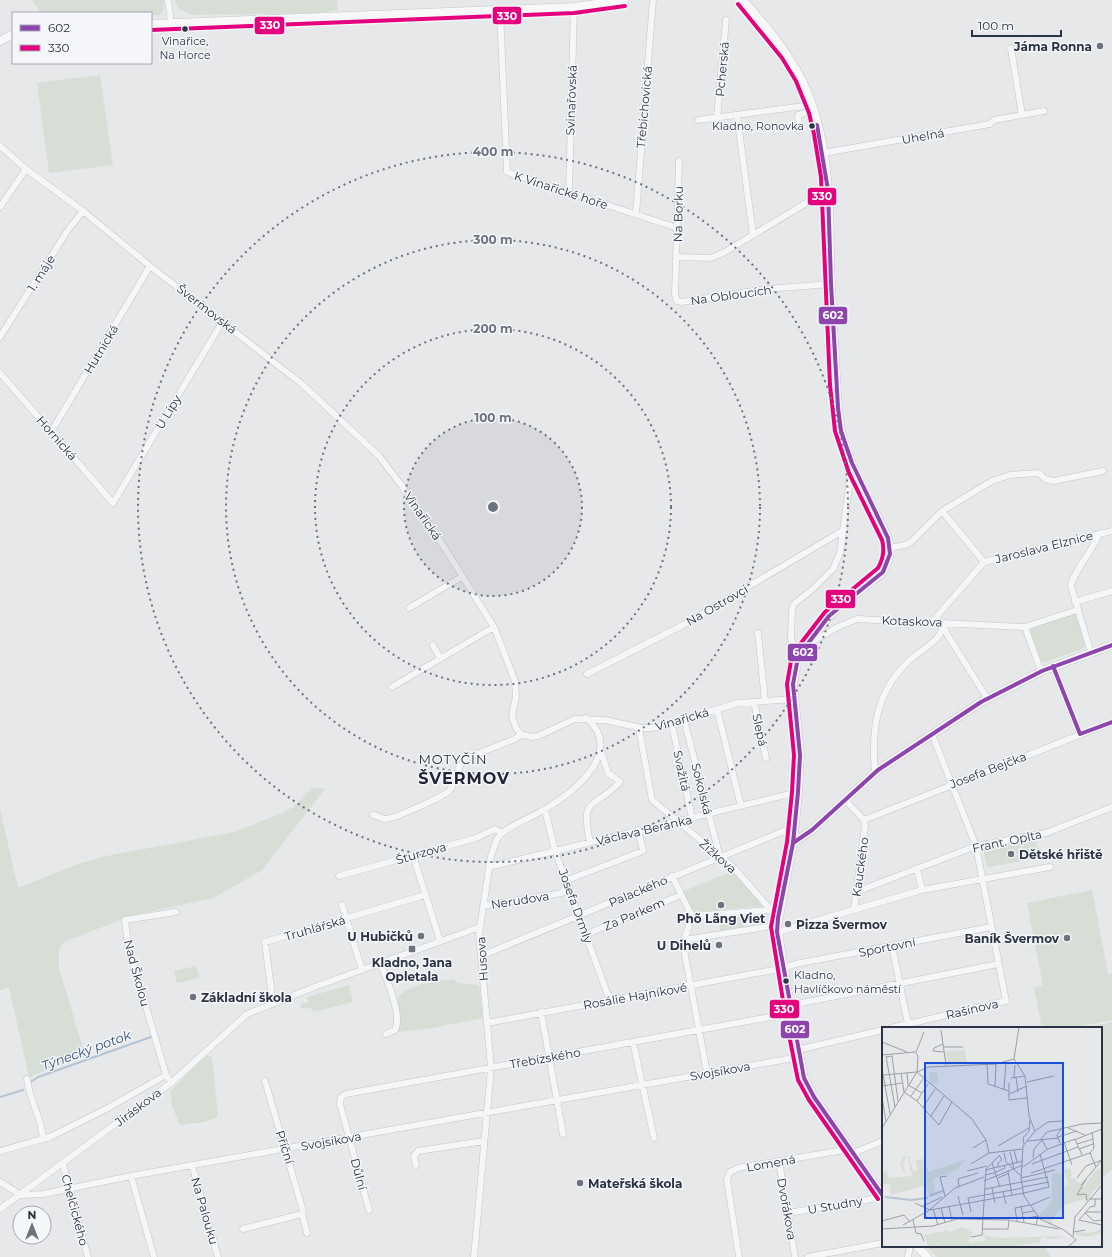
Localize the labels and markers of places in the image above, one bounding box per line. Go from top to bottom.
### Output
marker: Vinařice, Na Horce [180,24,190,34]
place label: Vinařice, Na Horce [159,34,211,62]
place label: Jáma Ronna [1013,39,1092,54]
marker: Jáma Ronna [1095,41,1105,51]
place label: Kladno, Ronovka [712,119,804,133]
marker: Kladno, Ronovka [807,121,817,131]
centre of rings [486,500,500,514]
place label: Dětské hřiště [1019,847,1103,862]
marker: Dětské hřiště [1006,849,1016,859]
marker: Phõ Lãng Viet [716,900,726,910]
place label: Phõ Lãng Viet [677,911,766,926]
place label: Pizza Švermov [796,917,888,932]
marker: Pizza Švermov [783,919,793,929]
place label: U Hubičků [347,929,413,944]
marker: U Hubičků [416,931,426,941]
place label: Baník Švermov [965,931,1060,946]
marker: Baník Švermov [1062,933,1072,943]
place label: U Dihelů [657,938,711,953]
marker: U Dihelů [714,940,724,950]
marker: Kladno, Jana Opletala [407,944,417,954]
place label: Kladno, Jana Opletala [372,955,452,984]
place label: Kladno, Havlíčkovo náměstí [794,968,902,996]
marker: Kladno, Havlíčkovo náměstí [781,976,791,986]
place label: Základní škola [201,990,292,1005]
marker: Základní škola [188,992,198,1002]
place label: Mateřská škola [588,1176,682,1191]
marker: Mateřská škola [575,1178,585,1188]

